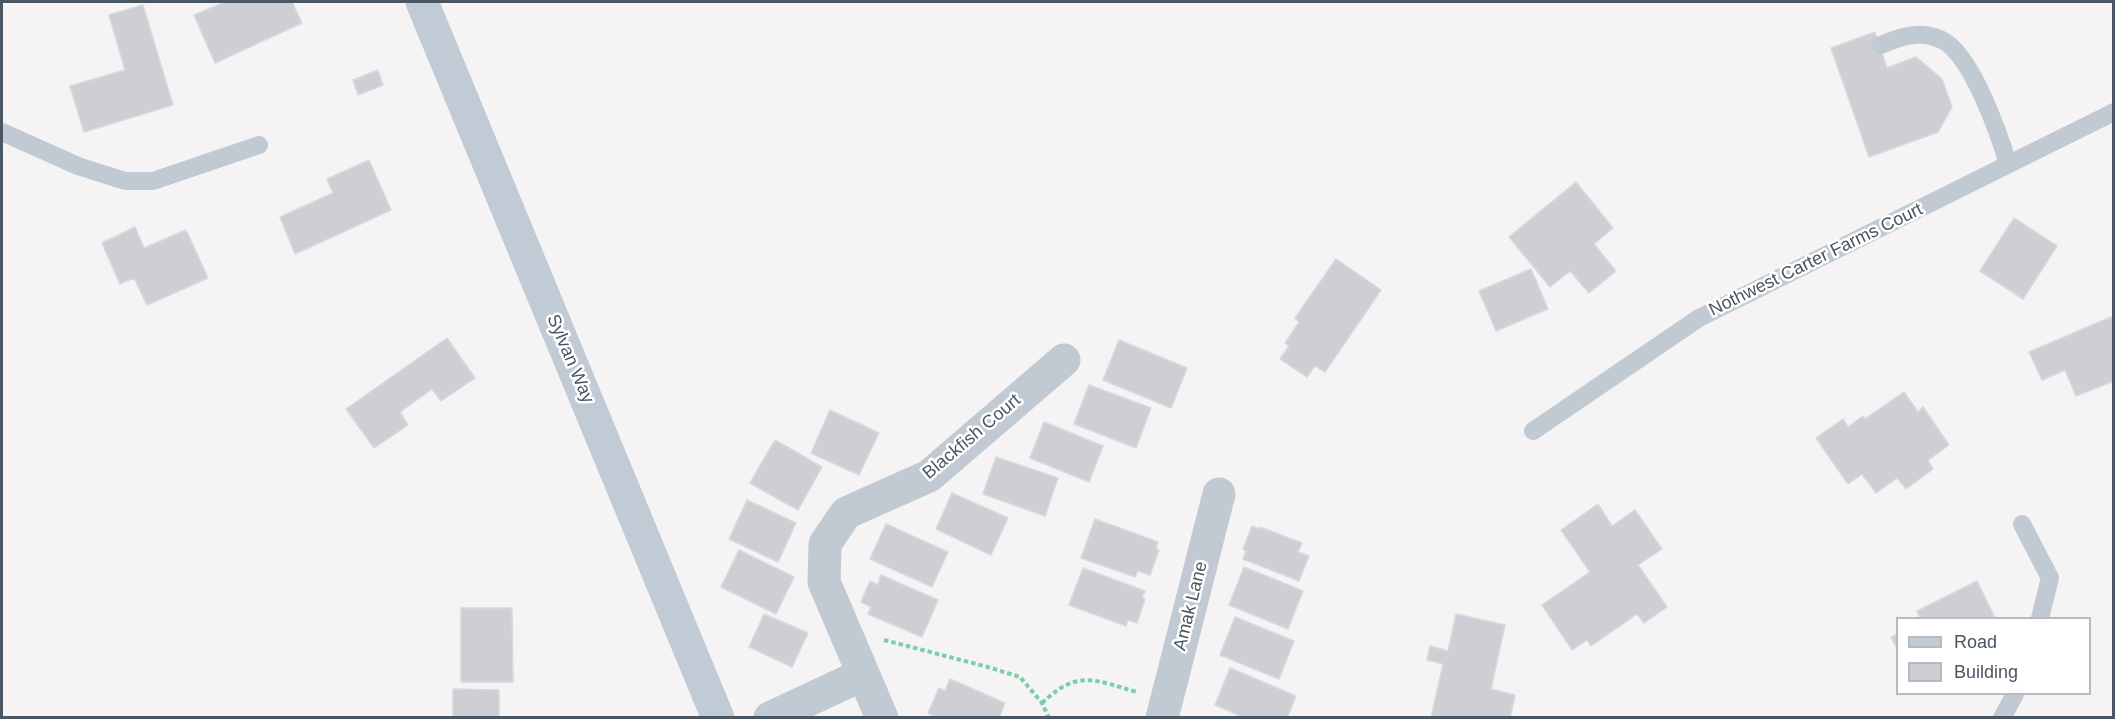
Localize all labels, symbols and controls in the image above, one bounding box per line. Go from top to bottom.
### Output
street label: Nothwest Carter Farms Court [1706,199,1926,321]
street label: Sylvan Way [542,311,598,407]
street label: Blackfish Court [919,390,1025,484]
street label: Amak Lane [1170,559,1212,653]
legend [1896,617,2091,695]
text: Road [1954,632,1997,652]
text: Building [1954,662,2018,682]

